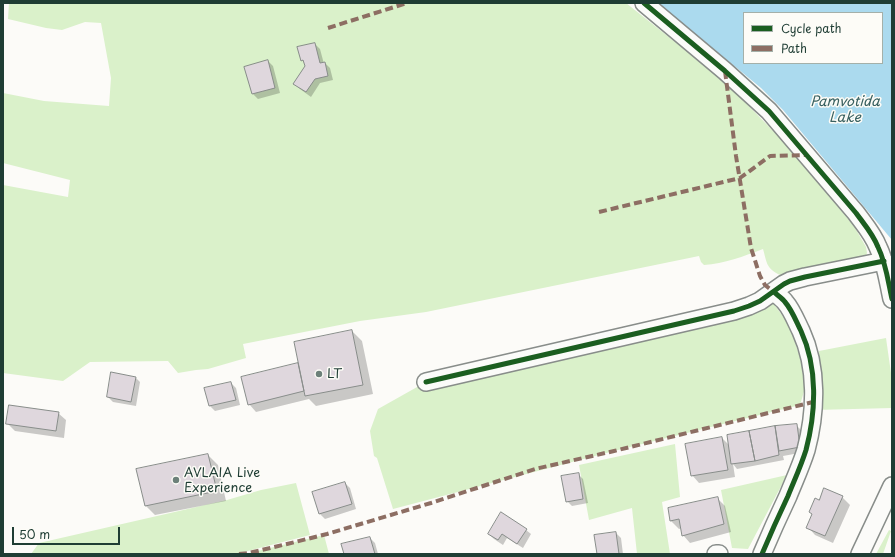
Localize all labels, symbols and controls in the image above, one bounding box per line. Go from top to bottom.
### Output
legend [743,12,883,64]
text: Cycle path [781,19,842,37]
text: Path [781,39,807,57]
water label: Pamvotida Lake [810,94,880,126]
place label: LT [327,366,342,382]
marker: LT [314,369,324,379]
place label: AVLAIA Live Experience [184,465,260,496]
marker: AVLAIA Live Experience [171,475,181,485]
scale bar [14,519,122,545]
text: 50 m [19,525,50,543]

